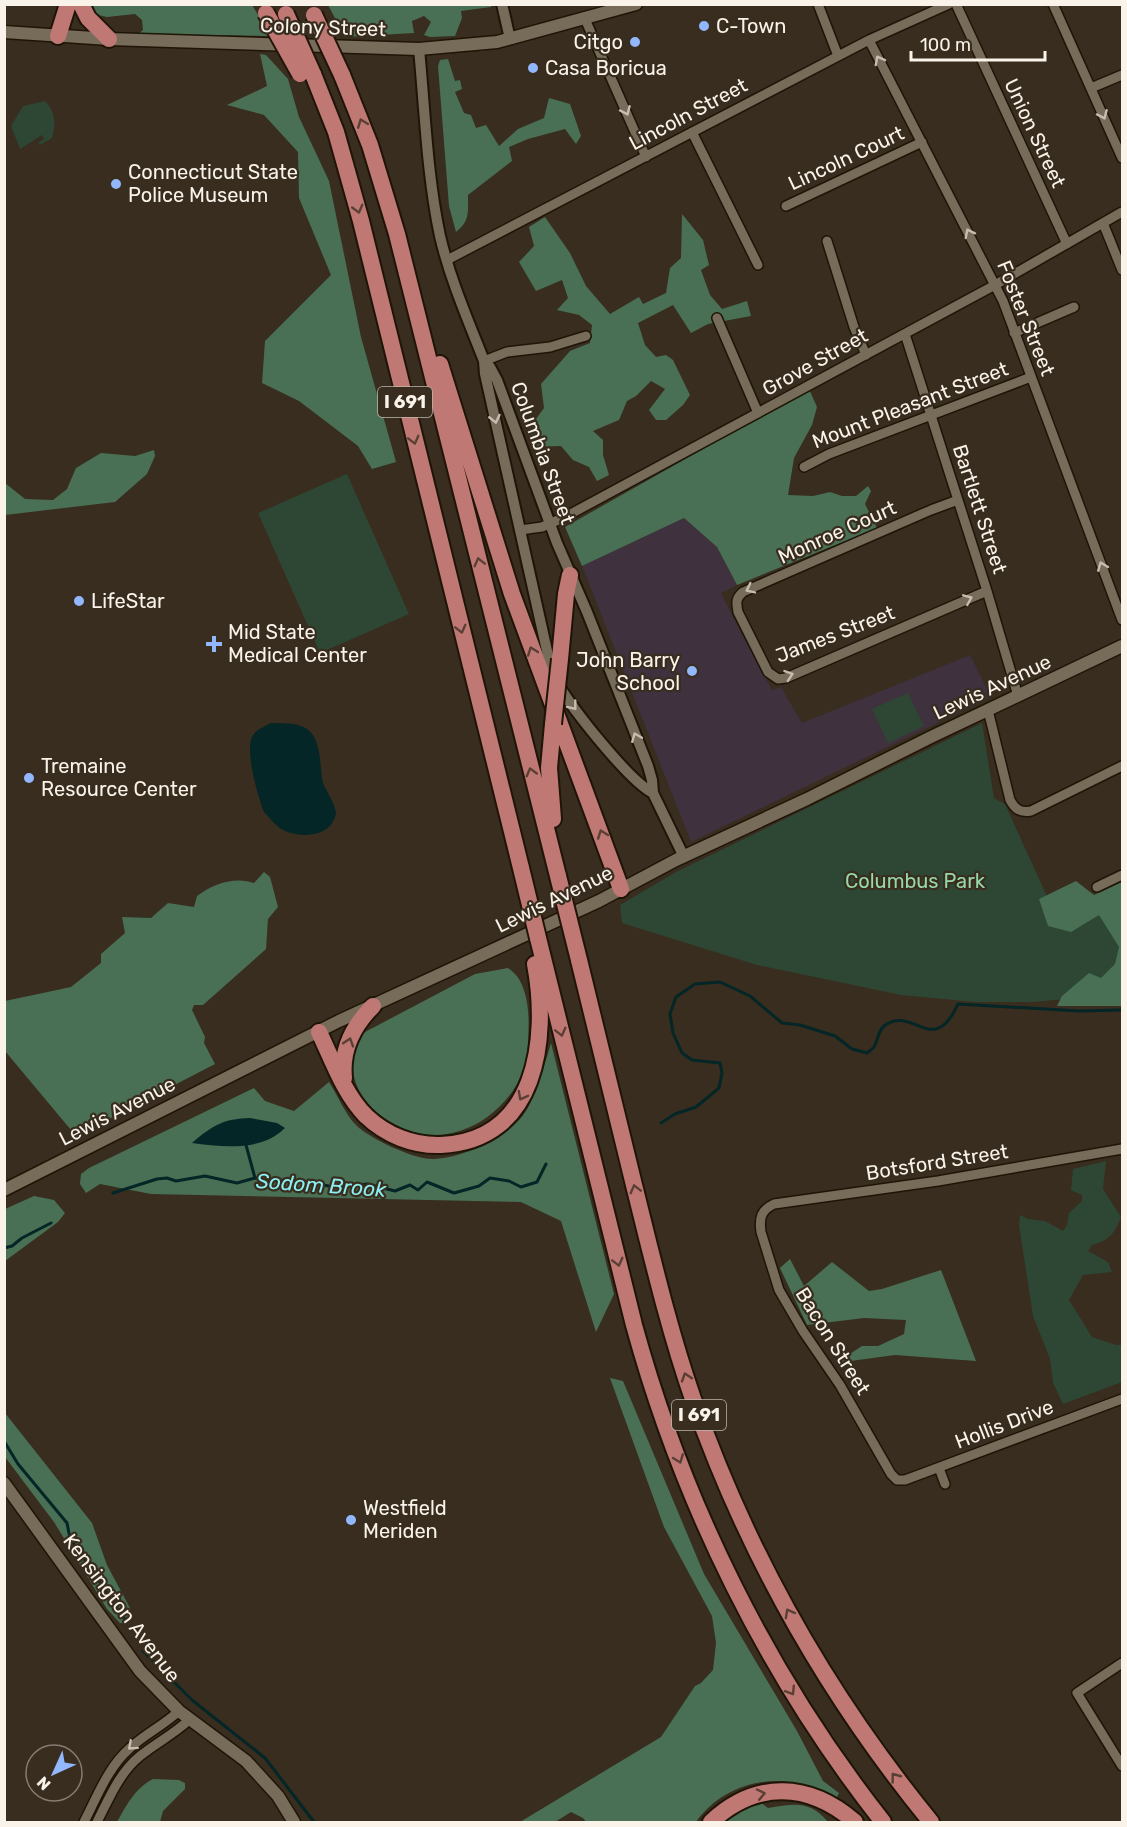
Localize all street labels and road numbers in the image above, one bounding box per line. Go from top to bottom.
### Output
street label: Colony Street [260,13,387,41]
street label: Lincoln Street [625,73,751,155]
street label: Union Street [999,75,1071,191]
street label: Lincoln Court [784,121,908,195]
street label: Foster Street [992,257,1060,379]
street label: Grove Street [758,323,872,401]
street label: Mount Pleasant Street [809,357,1011,453]
street label: Columbia Street [506,378,580,528]
road number: I 691 [378,387,432,417]
street label: Bartlett Street [948,441,1012,577]
street label: Monroe Court [774,495,900,569]
street label: James Street [772,600,898,668]
street label: Lewis Avenue [929,649,1055,725]
street label: Lewis Avenue [491,860,617,938]
street label: Lewis Avenue [55,1071,179,1151]
street label: Botsford Street [864,1139,1010,1185]
street label: Bacon Street [791,1283,876,1399]
street label: Hollis Drive [951,1394,1057,1454]
road number: I 691 [672,1400,726,1430]
street label: Kensington Avenue [58,1529,186,1687]

